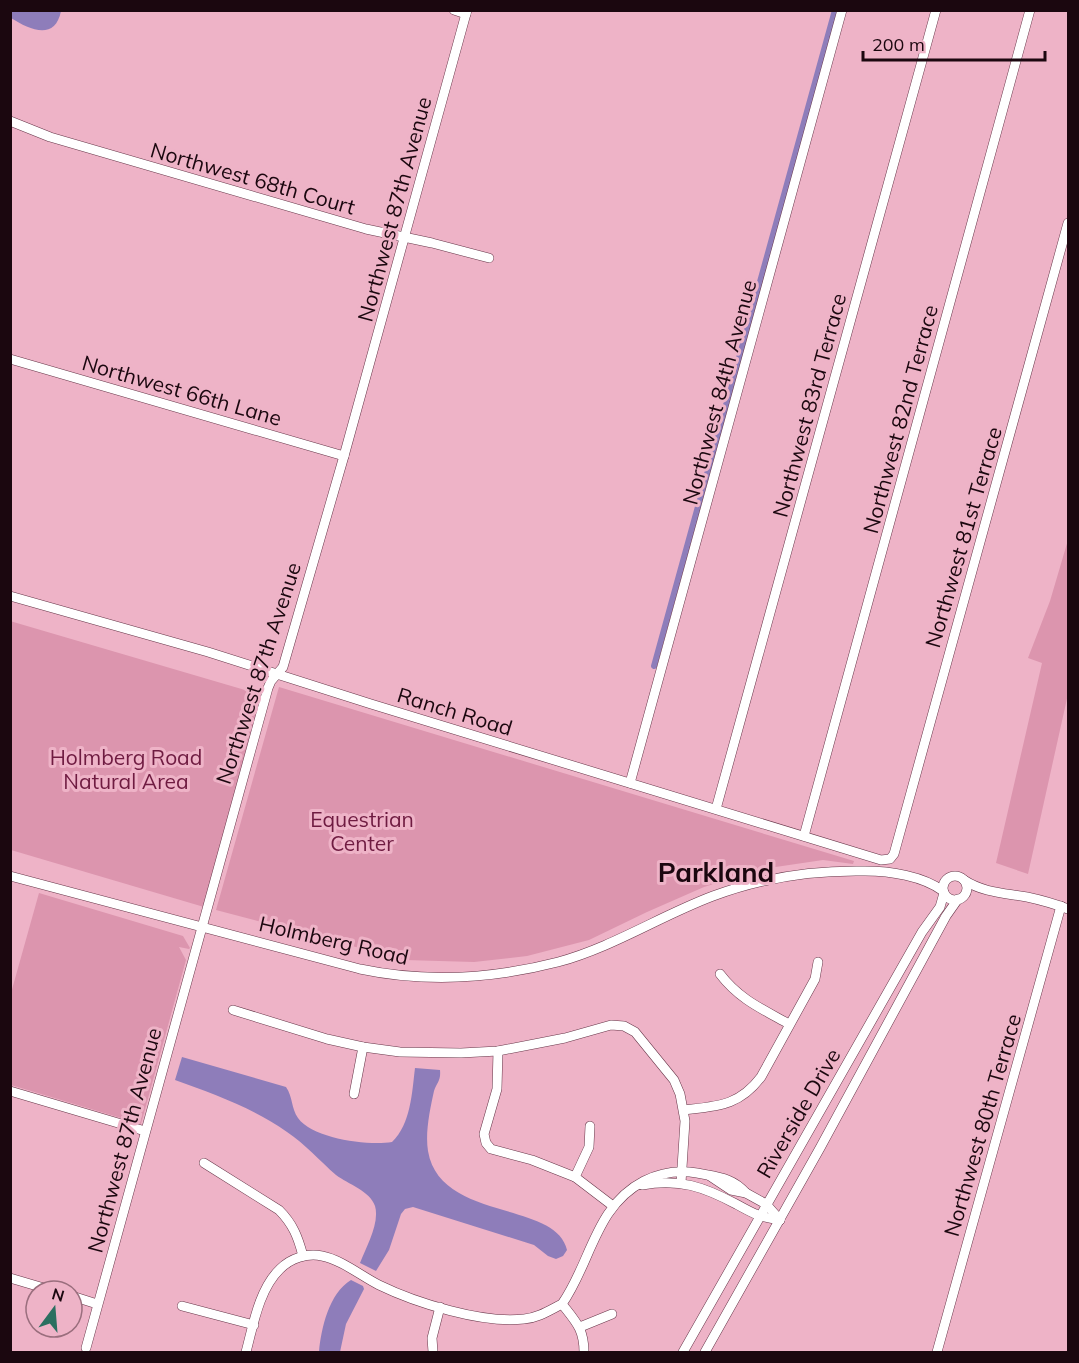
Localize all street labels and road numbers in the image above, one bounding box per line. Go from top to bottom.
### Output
street label: Northwest 87th Avenue [351,94,437,324]
street label: Northwest 68th Court [148,136,358,220]
street label: Northwest 84th Avenue [676,277,762,507]
street label: Northwest 83rd Terrace [767,290,851,520]
street label: Northwest 82nd Terrace [857,302,943,536]
street label: Northwest 66th Lane [79,349,285,431]
street label: Northwest 81st Terrace [919,424,1007,650]
street label: Northwest 87th Avenue [210,559,306,787]
street label: Ranch Road [394,681,516,741]
street label: Holmberg Road [257,910,411,970]
street label: Northwest 80th Terrace [938,1011,1026,1239]
street label: Northwest 87th Avenue [81,1025,167,1255]
street label: Riverside Drive [750,1044,846,1182]

